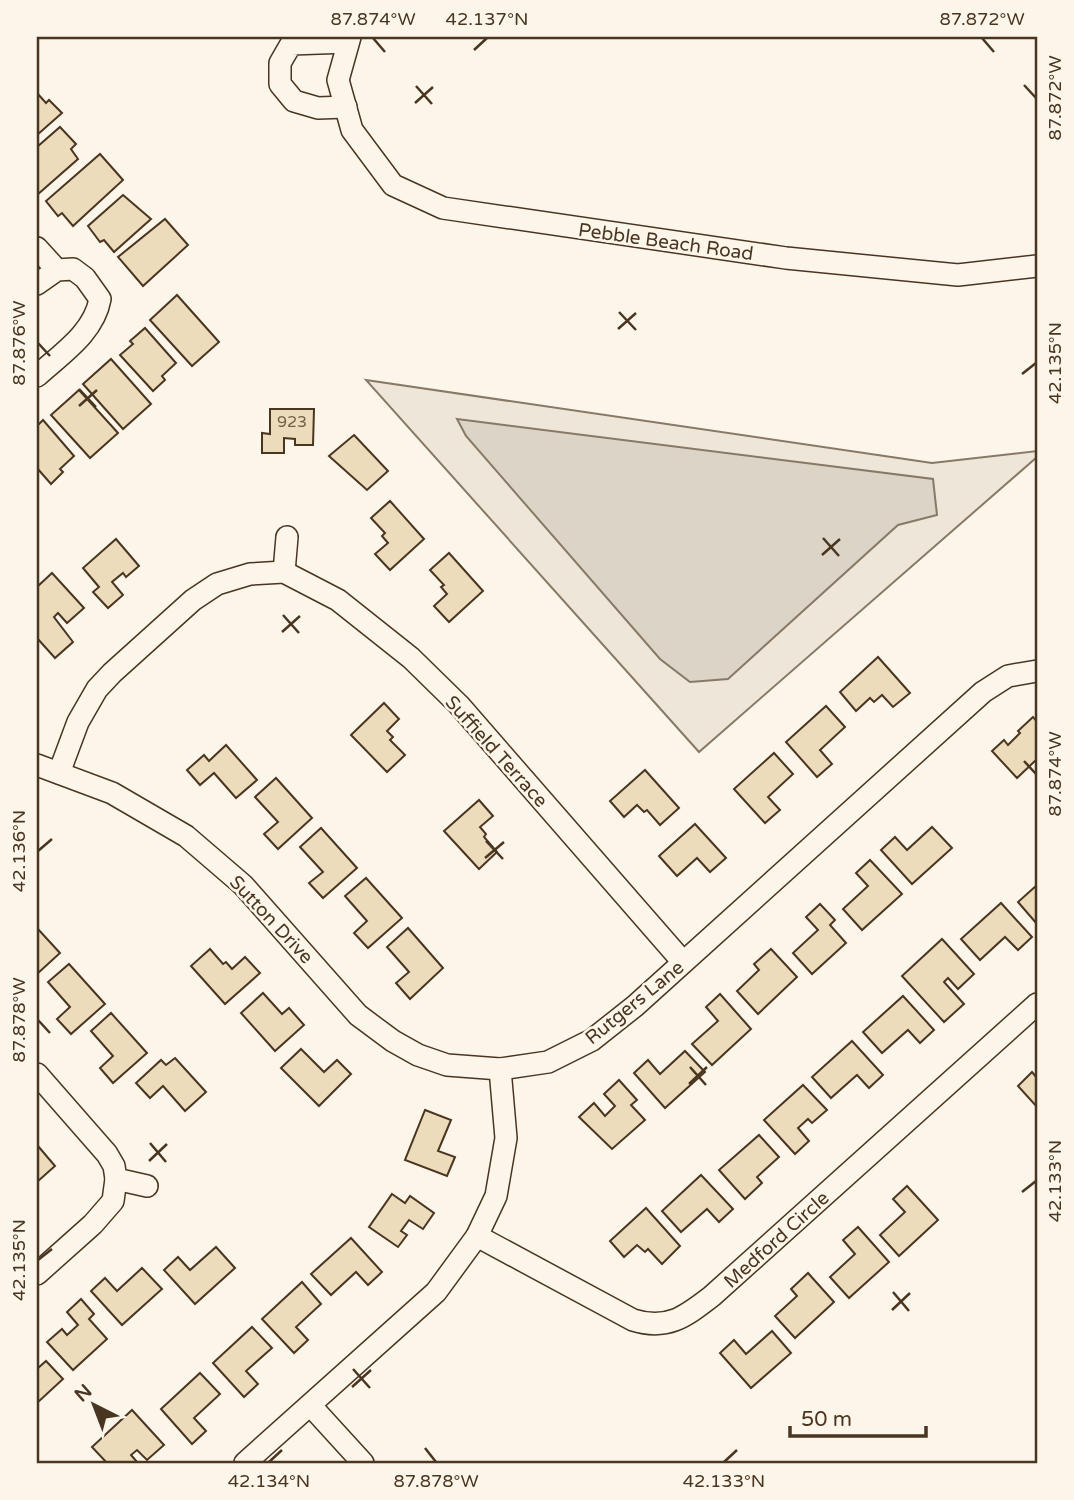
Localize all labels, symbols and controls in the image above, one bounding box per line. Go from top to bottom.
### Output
text: 87.874°W [330,8,416,30]
text: 42.137°N [446,8,528,30]
text: 87.872°W [939,8,1025,30]
text: 87.872°W [1044,55,1066,141]
street label: Pebble Beach Road [577,219,755,265]
text: 87.876°W [8,300,30,386]
text: 42.135°N [1044,322,1066,404]
house number: 923 [277,412,307,432]
street label: Suffield Terrace [440,691,552,812]
text: 87.874°W [1044,731,1066,817]
text: 42.136°N [8,810,30,892]
street label: Sutton Drive [225,871,318,968]
street label: Rutgers Lane [581,956,688,1049]
text: 87.878°W [8,977,30,1063]
text: 42.133°N [1044,1140,1066,1222]
street label: Medford Circle [720,1187,834,1293]
text: 42.135°N [8,1219,30,1301]
north arrow [60,1370,130,1440]
text: N [70,1380,96,1406]
scale bar [790,1395,927,1439]
text: 50 m [801,1407,852,1432]
text: 42.134°N [228,1470,310,1492]
text: 87.878°W [393,1470,479,1492]
text: 42.133°N [683,1470,765,1492]

